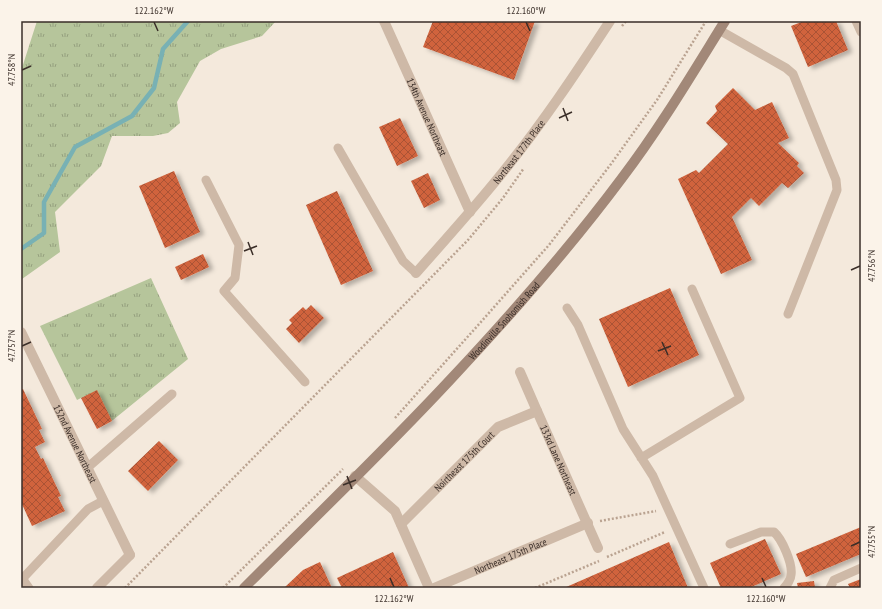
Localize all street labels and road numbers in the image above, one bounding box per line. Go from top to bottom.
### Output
street label: 134th Avenue Northeast [403,76,450,158]
street label: Northeast 177th Place [490,117,548,187]
street label: Woodinville Snohomish Road [466,279,543,363]
street label: 132nd Avenue Northeast [50,402,100,485]
street label: 133rd Lane Northeast [537,423,580,497]
street label: Noirtheast 175th Court [431,428,497,494]
street label: Northeast 175th Place [472,535,549,577]

